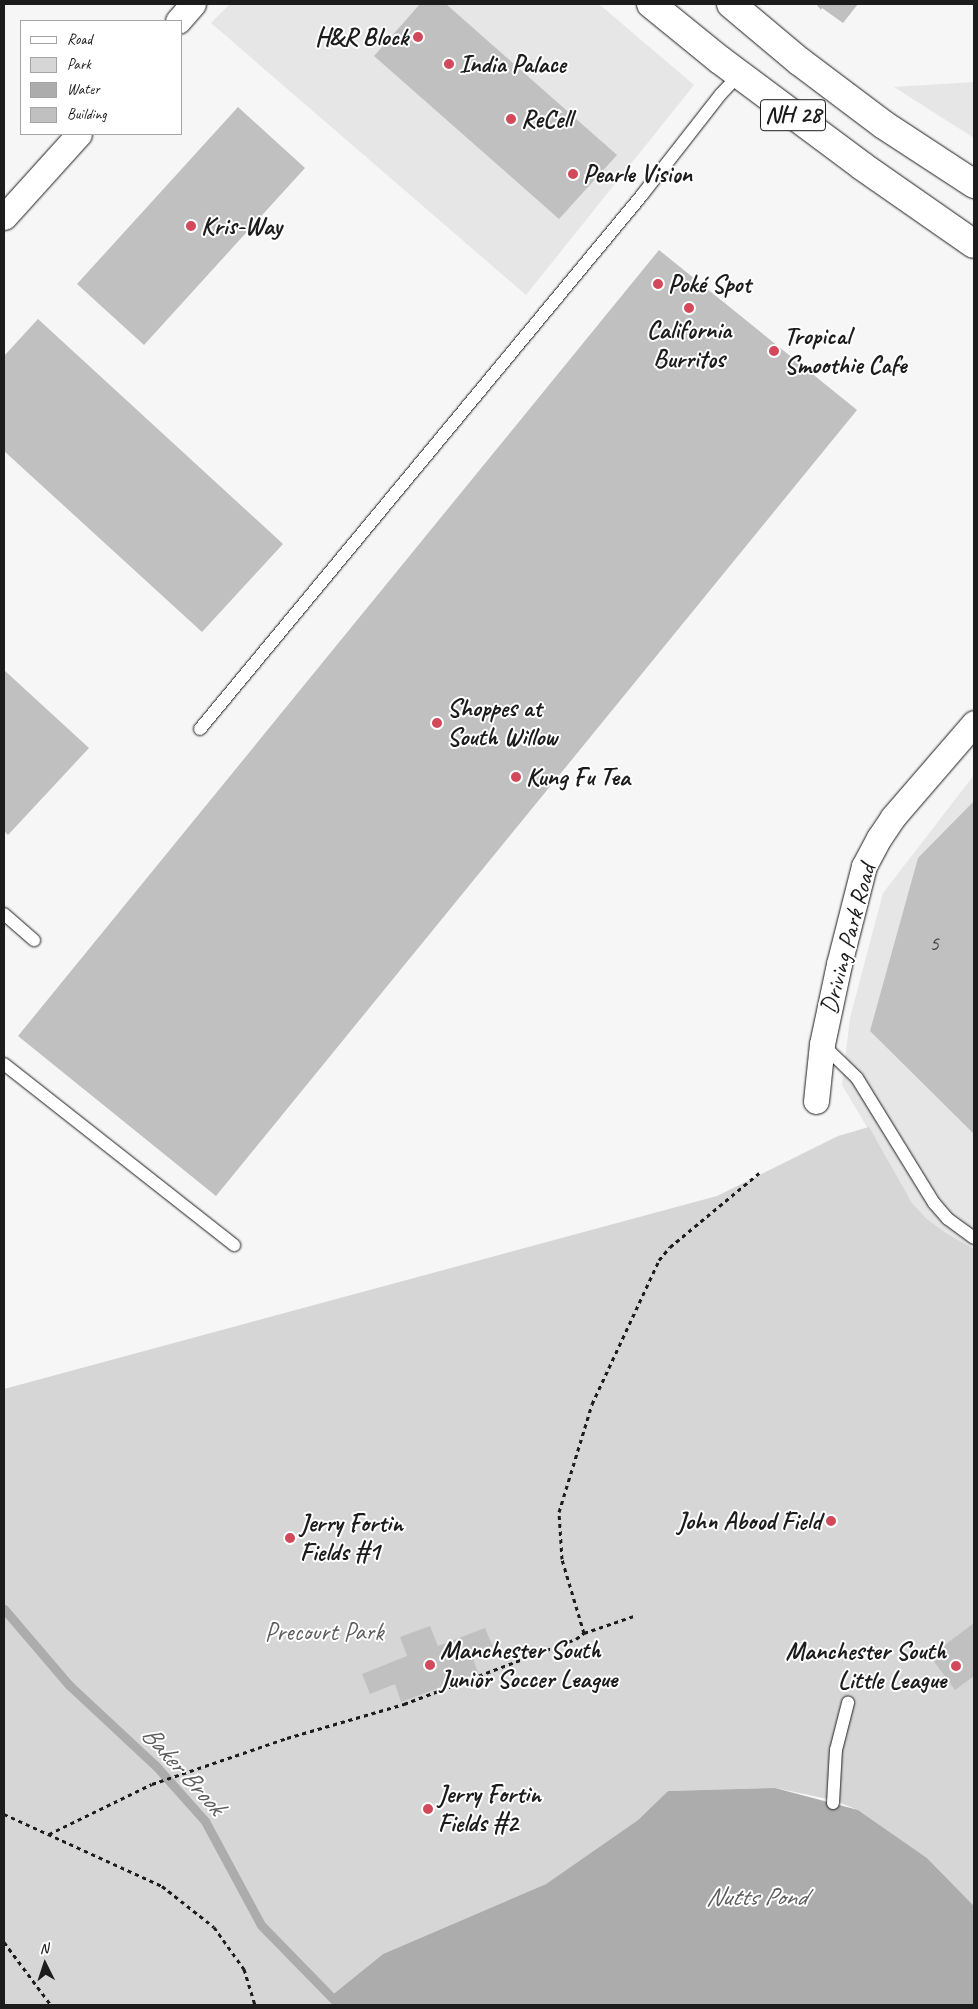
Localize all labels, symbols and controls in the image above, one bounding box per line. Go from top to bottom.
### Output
legend [20,20,182,135]
place label: H&R Block [315,22,408,52]
text: Road [67,30,92,49]
marker: H&R Block [412,31,424,43]
place label: India Palace [459,49,566,79]
text: Park [67,55,91,74]
marker: India Palace [443,58,455,70]
text: Water [67,80,100,99]
road number: NH 28 [759,94,827,136]
place label: ReCell [521,104,572,134]
text: Building [67,105,106,124]
marker: ReCell [505,113,517,125]
place label: Pearle Vision [583,159,692,189]
marker: Pearle Vision [567,168,579,180]
place label: Kris-Way [201,211,282,241]
marker: Kris-Way [185,220,197,232]
place label: Poké Spot [668,269,751,299]
marker: Poké Spot [652,278,664,290]
marker: California Burritos [683,302,695,314]
place label: California Burritos [647,316,731,375]
place label: Tropical Smoothie Cafe [784,322,907,381]
marker: Tropical Smoothie Cafe [768,345,780,357]
place label: Shoppes at South Willow [447,694,558,753]
marker: Shoppes at South Willow [431,717,443,729]
place label: Kung Fu Tea [526,762,628,792]
marker: Kung Fu Tea [510,771,522,783]
street label: Driving Park Road [813,860,883,1018]
house number: 5 [929,931,939,957]
place label: John Abood Field [677,1506,821,1536]
place label: Jerry Fortin Fields #1 [300,1509,402,1568]
marker: John Abood Field [825,1515,837,1527]
marker: Jerry Fortin Fields #1 [284,1532,296,1544]
park label: Precourt Park [265,1617,383,1647]
place label: Manchester South Junior Soccer League [440,1636,616,1695]
place label: Manchester South Little League [786,1637,946,1696]
marker: Manchester South Junior Soccer League [424,1659,436,1671]
marker: Manchester South Little League [950,1660,962,1672]
water label: Baker Brook [135,1719,231,1821]
place label: Jerry Fortin Fields #2 [438,1780,540,1839]
marker: Jerry Fortin Fields #2 [422,1803,434,1815]
water label: Nutts Pond [706,1881,806,1913]
north arrow [20,1939,70,1989]
text: N [39,1940,49,1957]

